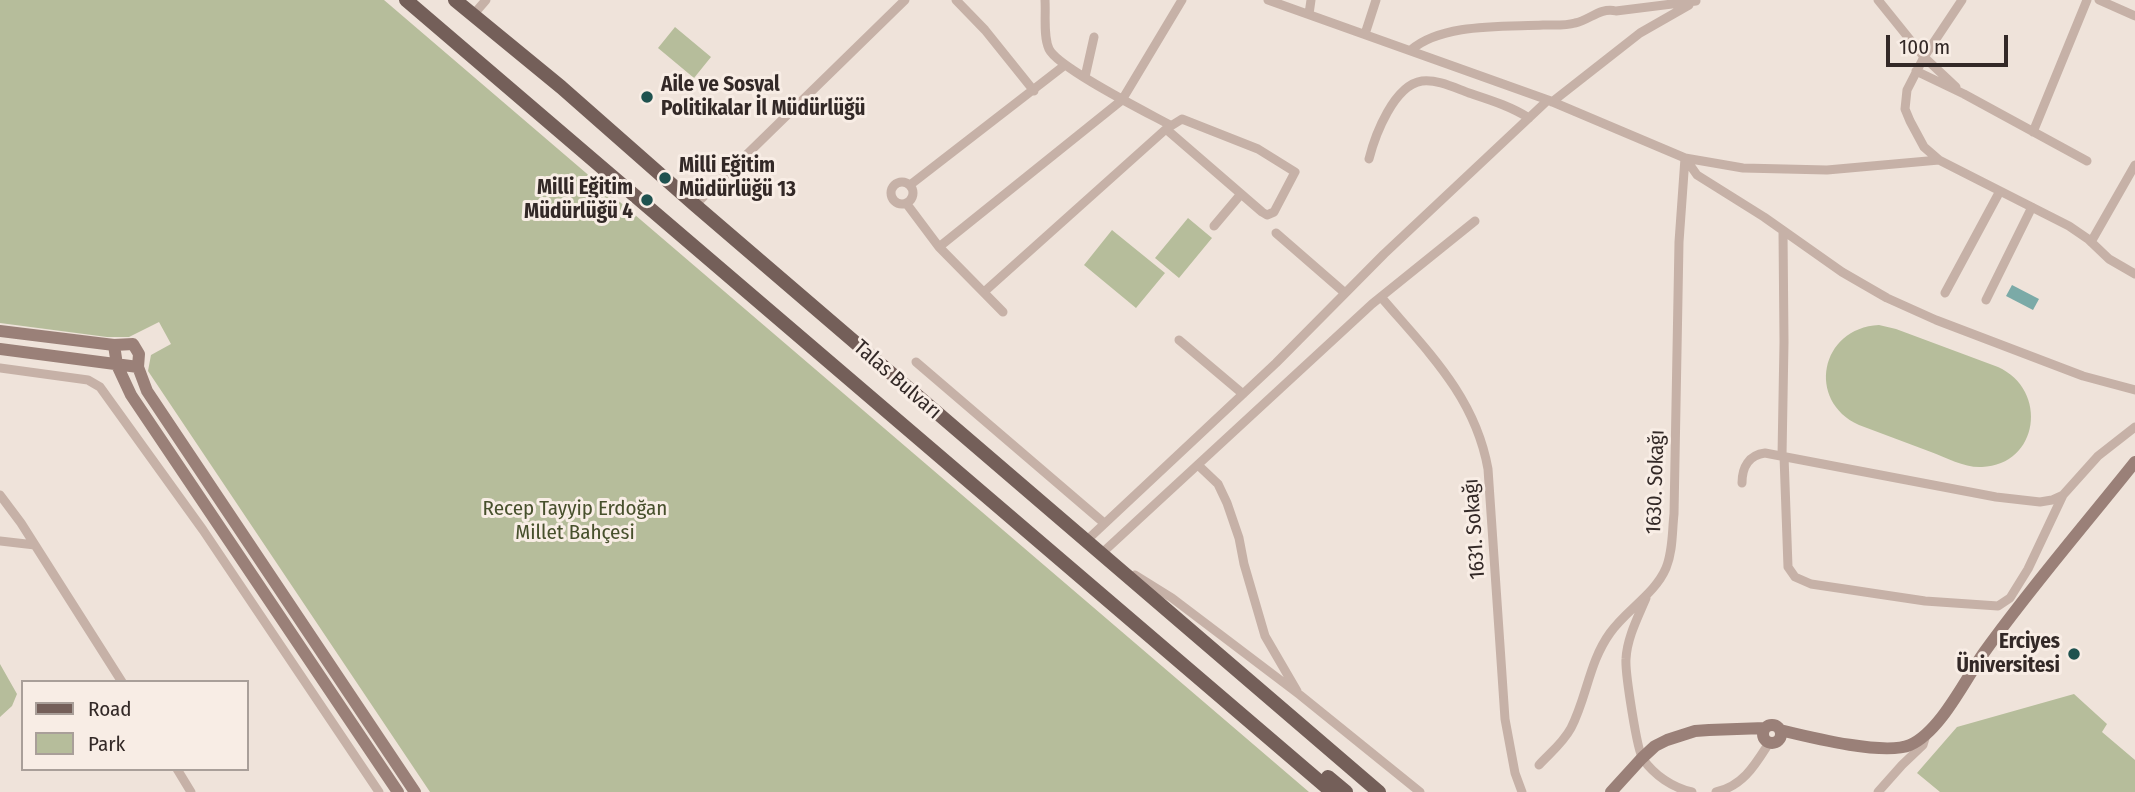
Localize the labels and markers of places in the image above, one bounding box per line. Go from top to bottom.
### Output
place label: Aile ve Sosyal Politikalar İl Müdürlüğü [661,72,865,122]
marker: Aile ve Sosyal Politikalar İl Müdürlüğü [639,89,655,105]
place label: Milli Eğitim Müdürlüğü 13 [679,153,796,203]
marker: Milli Eğitim Müdürlüğü 13 [657,170,673,186]
place label: Milli Eğitim Müdürlüğü 4 [524,175,633,225]
marker: Milli Eğitim Müdürlüğü 4 [639,192,655,208]
place label: Erciyes Üniversitesi [1956,629,2060,679]
marker: Erciyes Üniversitesi [2066,646,2082,662]

